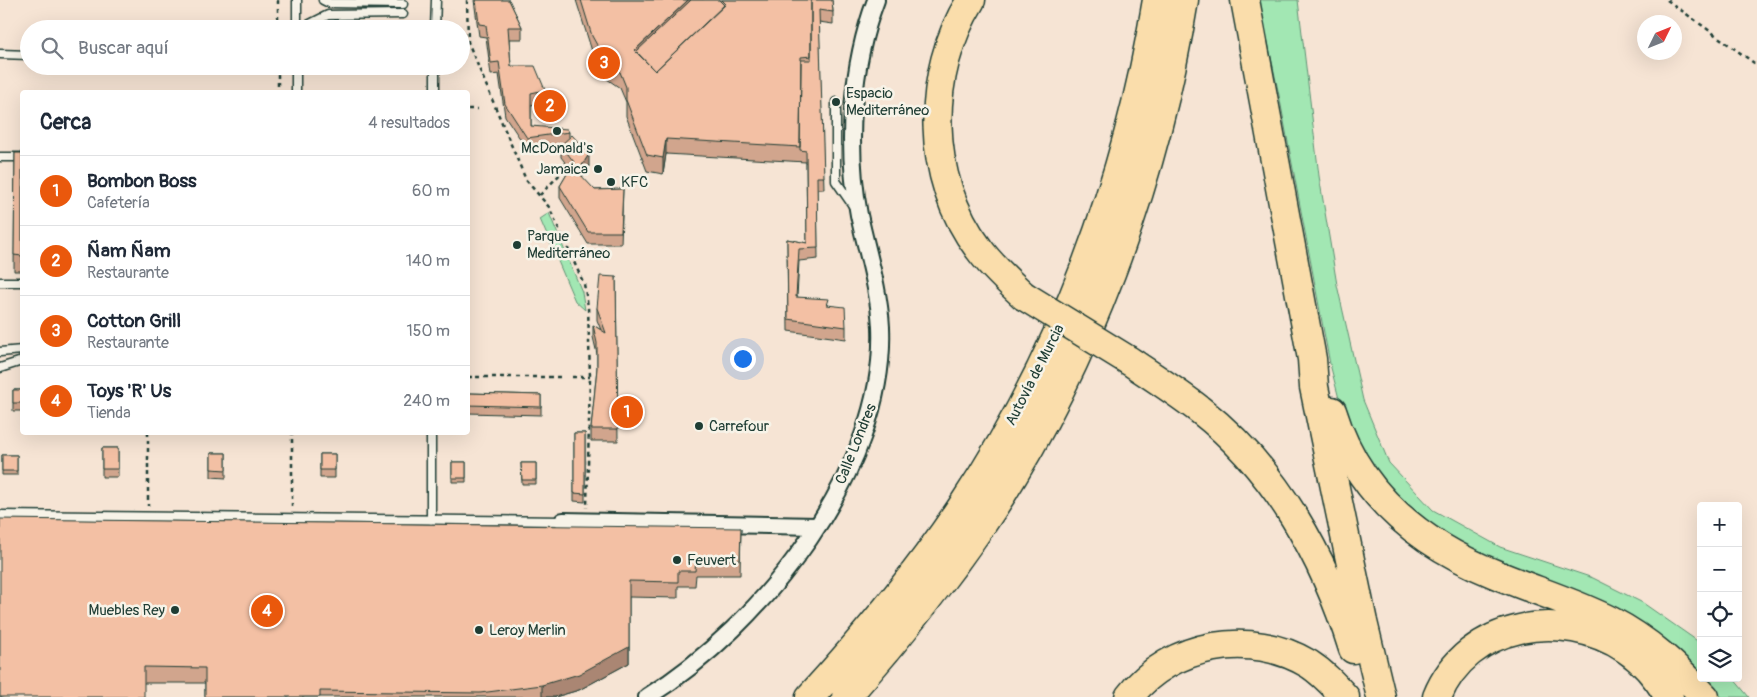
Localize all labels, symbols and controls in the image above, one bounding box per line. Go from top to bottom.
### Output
north arrow [1637,15,1682,60]
search box [20,20,470,75]
icon: search [38,34,66,62]
text: Buscar aquí [78,36,169,60]
pin: 3 [588,44,620,82]
place label: Espacio Mediterráneo [846,84,929,120]
pin: 2 [534,87,566,125]
marker: Espacio Mediterráneo [830,96,842,108]
text: Cerca [40,109,91,136]
text: 4 resultados [368,113,450,133]
marker: McDonald's [551,125,563,137]
place label: McDonald's [521,139,593,158]
place label: Jamaica [536,160,588,179]
marker: Jamaica [592,163,604,175]
text: Bombon Boss [87,169,196,193]
place label: KFC [621,173,648,192]
marker: KFC [605,176,617,188]
text: 1 [53,181,59,201]
text: 60 m [412,181,450,201]
text: Cafetería [87,193,150,213]
place label: Parque Mediterráneo [527,227,610,263]
text: Ñam Ñam [87,239,171,263]
marker: Parque Mediterráneo [511,239,523,251]
text: 2 [52,251,60,271]
text: 140 m [406,251,450,271]
text: Restaurante [87,263,169,283]
text: Cotton Grill [87,309,181,333]
text: 3 [52,321,60,341]
text: 150 m [406,321,450,341]
street label: Autovía de Murcia [1001,321,1069,429]
text: Restaurante [87,333,169,353]
your location [730,346,756,372]
text: Toys 'R' Us [87,379,171,403]
text: 4 [51,391,61,411]
text: 240 m [403,391,450,411]
pin: 1 [611,393,643,431]
street label: Calle Londres [831,401,881,487]
text: Tienda [87,403,131,423]
place label: Carrefour [709,417,770,436]
marker: Carrefour [693,420,705,432]
map controls [1697,502,1742,682]
button: + [1697,502,1742,547]
button: − [1697,547,1742,592]
place label: Feuvert [687,551,737,570]
marker: Feuvert [671,554,683,566]
pin: 4 [251,592,283,630]
button: locate [1697,592,1742,637]
place label: Muebles Rey [88,601,166,620]
marker: Muebles Rey [169,604,181,616]
place label: Leroy Merlin [489,621,566,640]
marker: Leroy Merlin [473,624,485,636]
button: layers [1697,637,1742,682]

